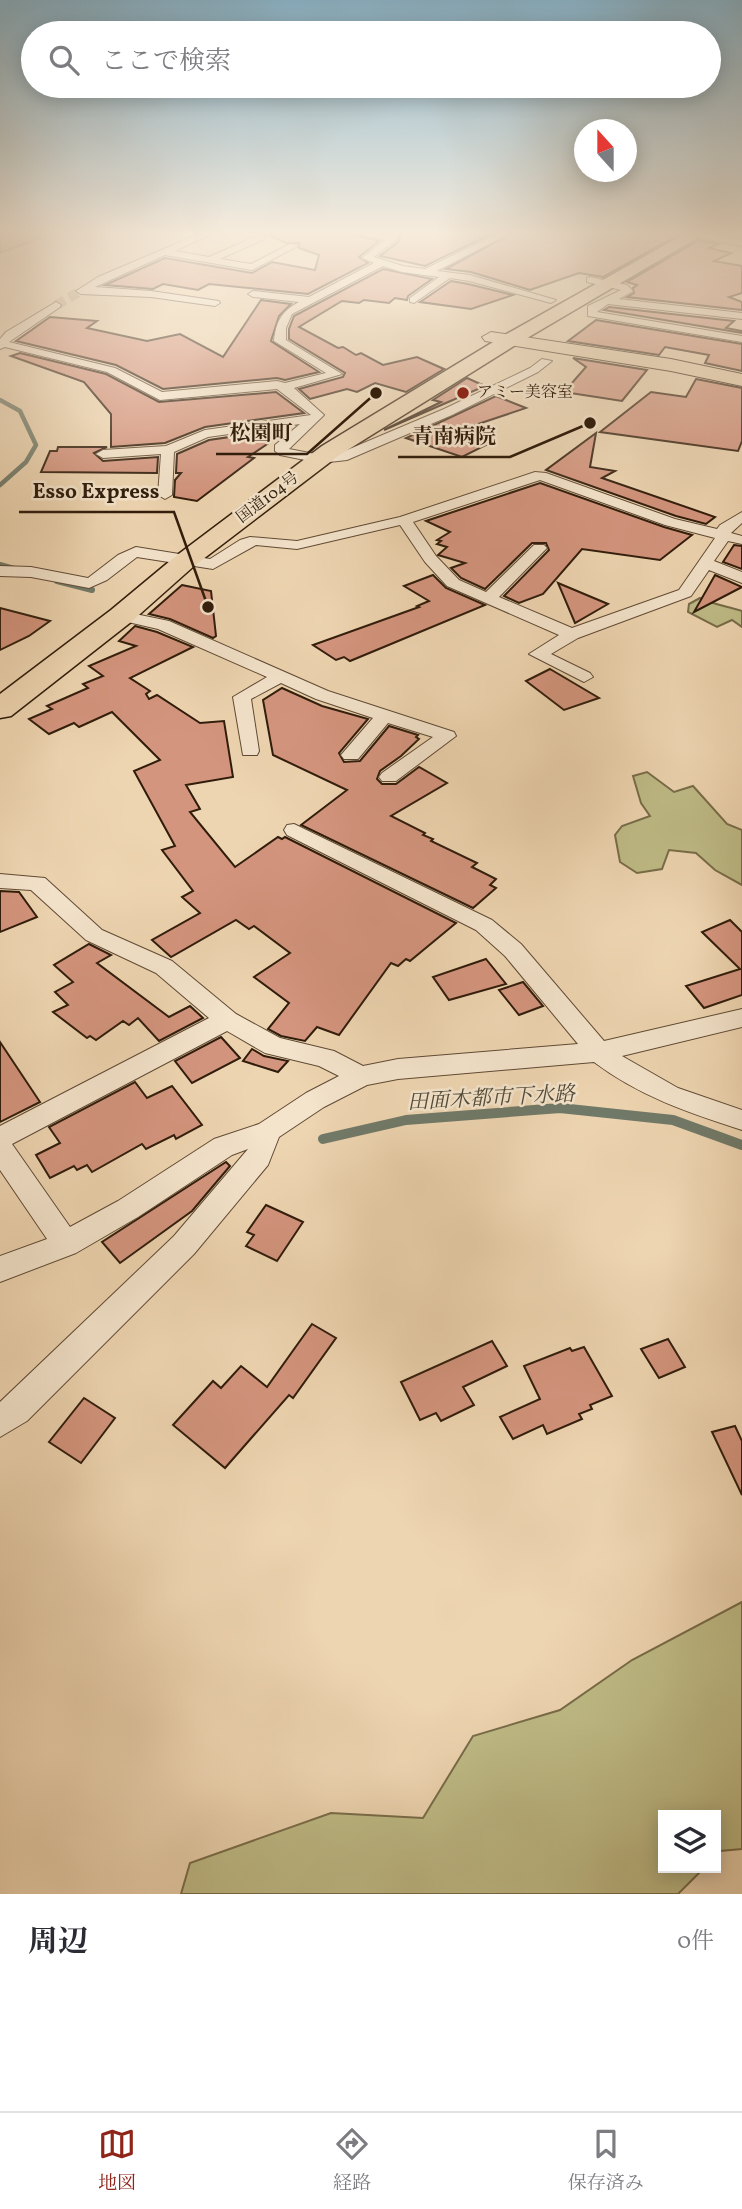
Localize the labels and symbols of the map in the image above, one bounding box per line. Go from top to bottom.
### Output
north arrow [574,119,637,182]
place label: アミー美容室 [477,382,573,404]
marker: アミー美容室 [455,385,471,401]
callout: 松園町 [216,412,307,454]
callout: 青南病院 [398,415,510,457]
text: 松園町 [230,420,293,449]
text: 青南病院 [412,423,496,452]
street label: 国道104号 [232,467,304,529]
callout: Esso Express [19,470,174,512]
text: Esso Express [32,478,160,507]
water label: 田面木都市下水路 [406,1080,578,1118]

